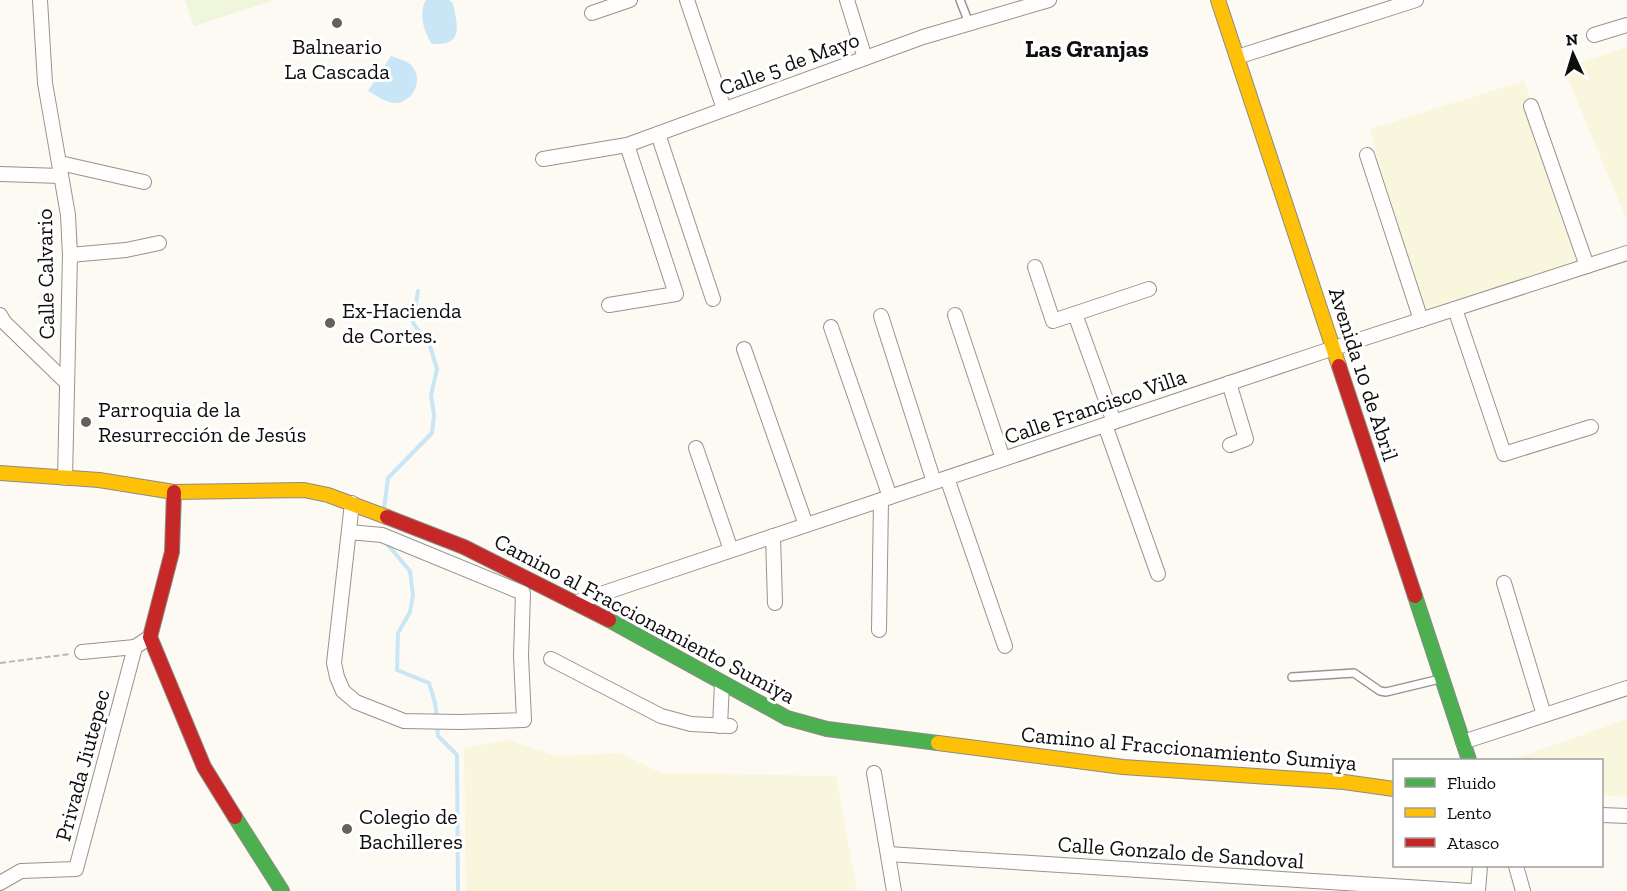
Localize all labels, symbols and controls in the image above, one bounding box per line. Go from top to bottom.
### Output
marker: Balneario La Cascada [330,16,344,30]
north arrow [1543,24,1603,84]
street label: Calle 5 de Mayo [715,26,863,101]
text: N [1565,30,1579,49]
place label: Balneario La Cascada [284,33,390,85]
district label: Las Granjas [1025,34,1149,63]
street label: Calle Calvario [31,208,60,340]
street label: Avenida 10 de Abril [1323,284,1404,465]
place label: Ex-Hacienda de Cortes. [342,297,462,349]
marker: Ex-Hacienda de Cortes. [323,316,337,330]
street label: Calle Francisco Villa [1001,363,1190,450]
place label: Parroquia de la Resurrección de Jesús [98,396,306,448]
marker: Parroquia de la Resurrección de Jesús [79,415,93,429]
street label: Camino al Fraccionamiento Sumiya [490,527,800,710]
street label: Privada Jiutepec [49,686,116,844]
street label: Camino al Fraccionamiento Sumiya [1020,720,1358,777]
legend [1393,759,1603,867]
text: Fluido [1447,772,1496,794]
text: Lento [1447,802,1492,824]
place label: Colegio de Bachilleres [359,803,463,855]
marker: Colegio de Bachilleres [340,822,354,836]
street label: Calle Gonzalo de Sandoval [1057,830,1305,875]
text: Atasco [1447,832,1499,854]

